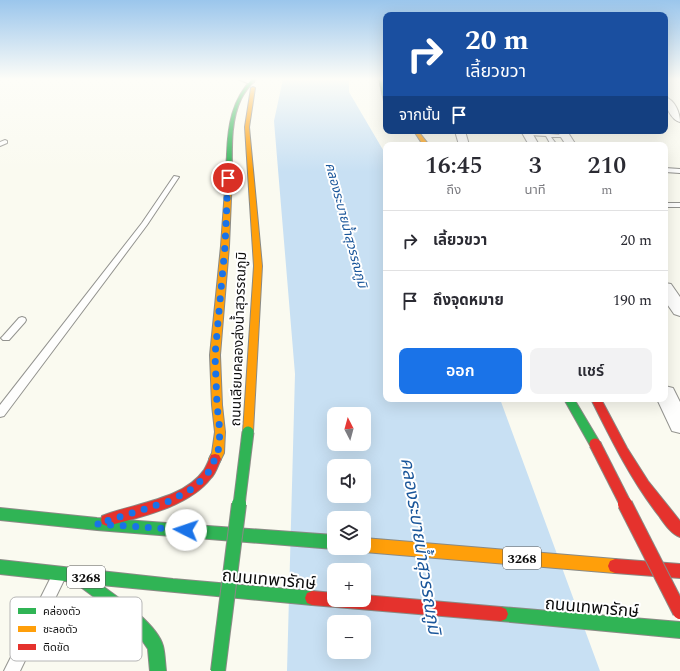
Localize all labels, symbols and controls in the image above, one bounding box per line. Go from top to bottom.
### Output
text: 20 m [465,19,529,62]
icon: right [399,28,451,80]
text: เลี้ยวขวา [465,58,526,85]
text: จากนั้น [399,104,440,127]
icon: arrive [448,104,470,126]
text: 16:45 [425,148,483,184]
text: 3 [529,148,542,184]
text: 210 [588,148,626,184]
water label: คลองระบายน้ำสุวรรณภูมิ [320,160,373,292]
pin [211,161,245,195]
icon: arrive [217,167,239,189]
text: ถึง [446,180,461,200]
text: นาที [524,180,546,200]
text: m [601,180,612,200]
text: เลี้ยวขวา [433,229,487,252]
text: 20 m [620,229,652,252]
icon: right [399,230,421,252]
street label: ถนนเลียบคลองส่งน้ำสุวรรณภูมิ [225,251,252,427]
text: ถึงจุดหมาย [433,289,504,312]
text: 190 m [613,289,652,312]
icon: arrive [399,290,421,312]
button: ออก [399,348,522,394]
button: แชร์ [530,348,652,394]
north arrow [327,407,371,451]
map controls [327,407,371,659]
water label: คลองระบายน้ำสุวรรณภูมิ [393,456,448,638]
button: sound [327,459,371,503]
position arrow [165,509,207,551]
button: layers [327,511,371,555]
road number: 3268 [503,547,541,569]
street label: ถนนเทพารักษ์ [221,563,317,597]
button: + [327,563,371,607]
road number: 3268 [67,566,105,588]
street label: ถนนเทพารักษ์ [544,591,640,625]
legend [10,597,142,661]
text: คล่องตัว [43,603,81,620]
button: − [327,615,371,659]
text: ชะลอตัว [43,621,78,638]
text: ติดขัด [43,639,70,656]

